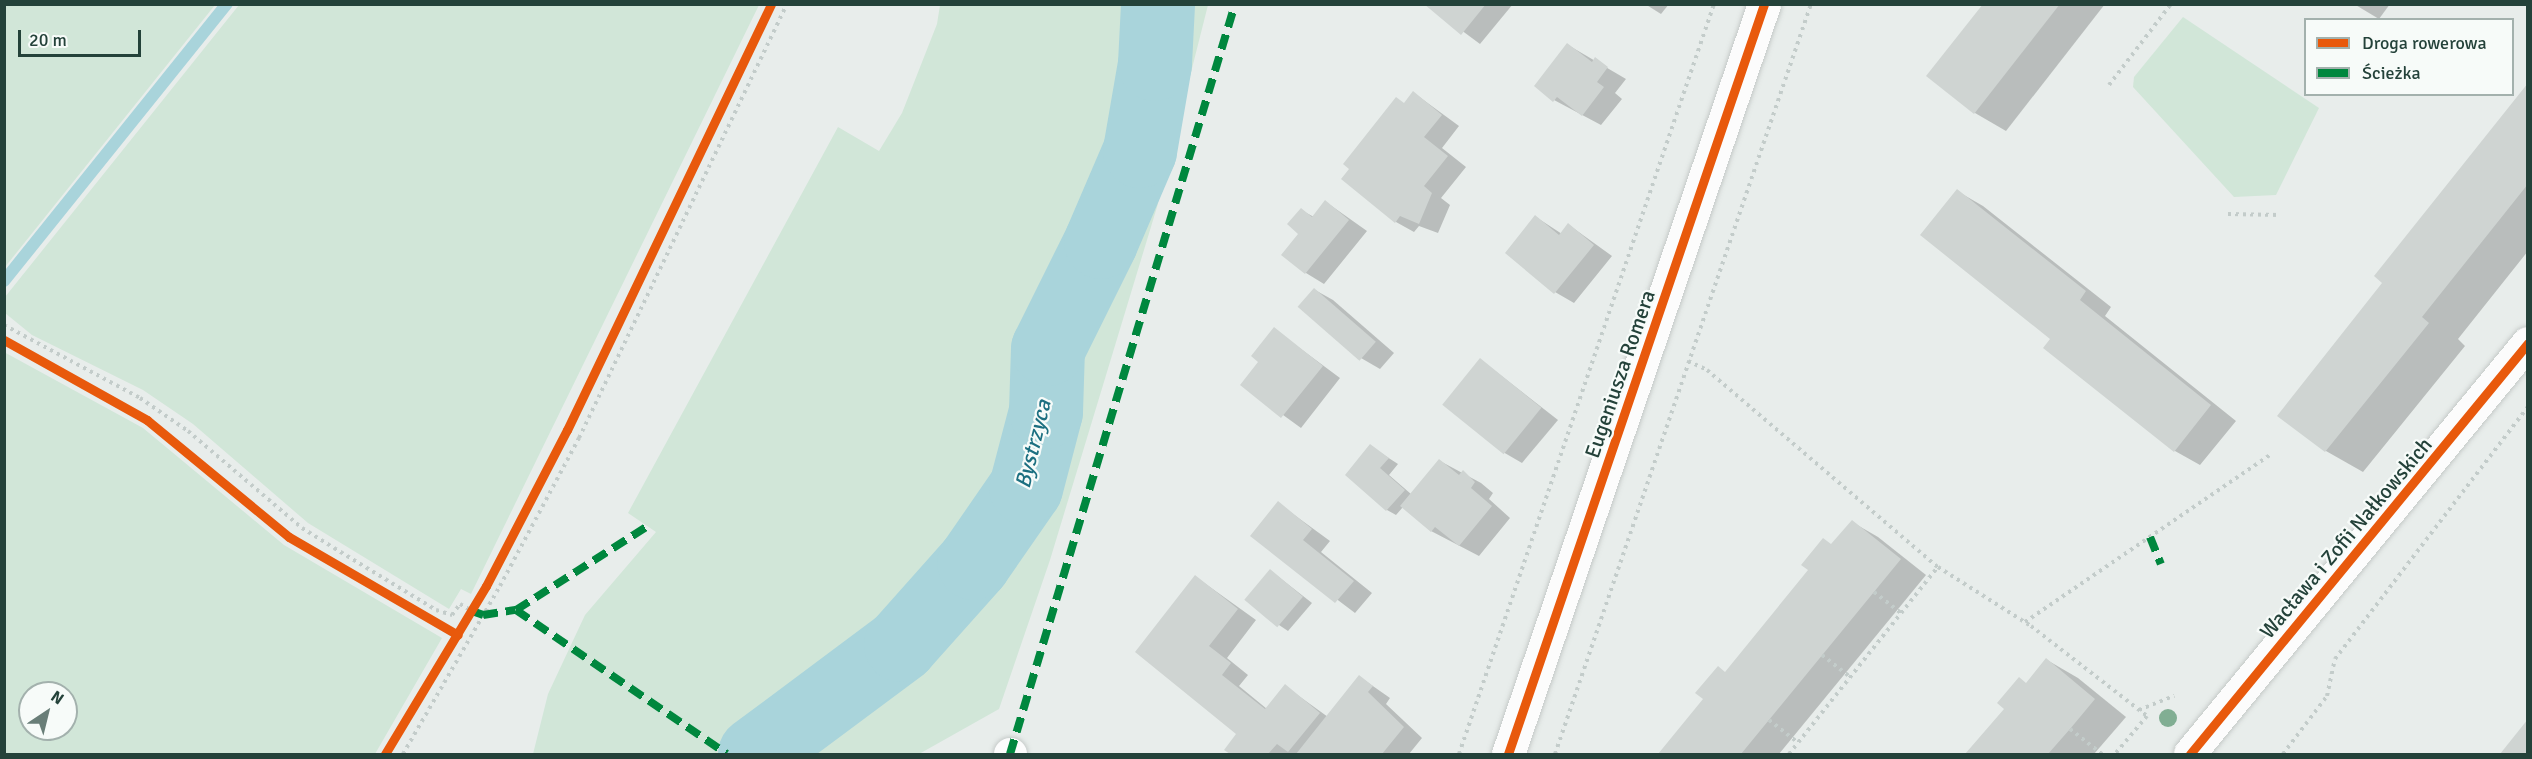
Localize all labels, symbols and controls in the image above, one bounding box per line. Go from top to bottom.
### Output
scale bar [21,18,144,56]
legend [2304,18,2514,96]
text: 20 m [29,29,67,51]
text: Droga rowerowa [2362,32,2487,54]
text: Ścieżka [2362,62,2421,84]
street label: Eugeniusza Romera [1579,287,1661,461]
water label: Bystrzyca [1009,397,1057,491]
street label: Wacława i Zofii Nałkowskich [2255,432,2437,644]
north arrow [18,681,78,741]
text: N [47,687,67,709]

